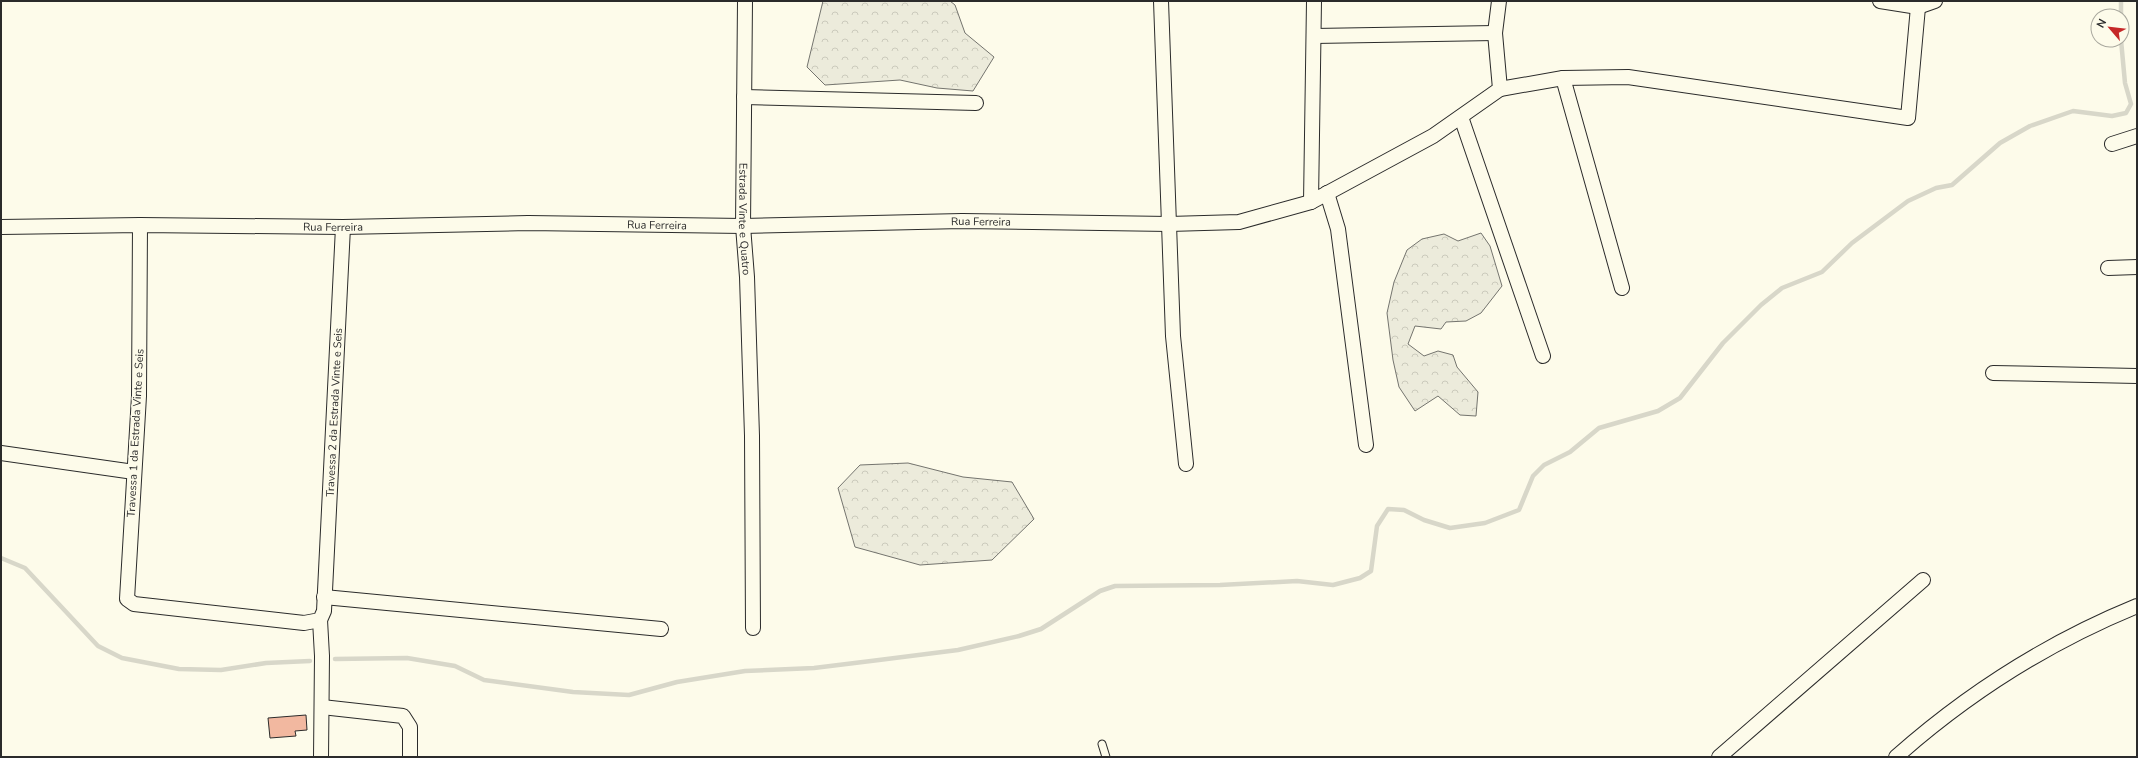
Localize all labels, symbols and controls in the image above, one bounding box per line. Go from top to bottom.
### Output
north arrow [2090,8,2130,48]
text: N [2093,16,2110,31]
street label: Estrada Vinte e Quatro [735,163,754,276]
street label: Rua Ferreira [951,214,1011,230]
street label: Rua Ferreira [627,217,687,233]
street label: Rua Ferreira [303,220,363,235]
street label: Travessa 2 da Estrada Vinte e Seis [323,328,346,497]
street label: Travessa 1 da Estrada Vinte e Seis [124,348,147,518]

